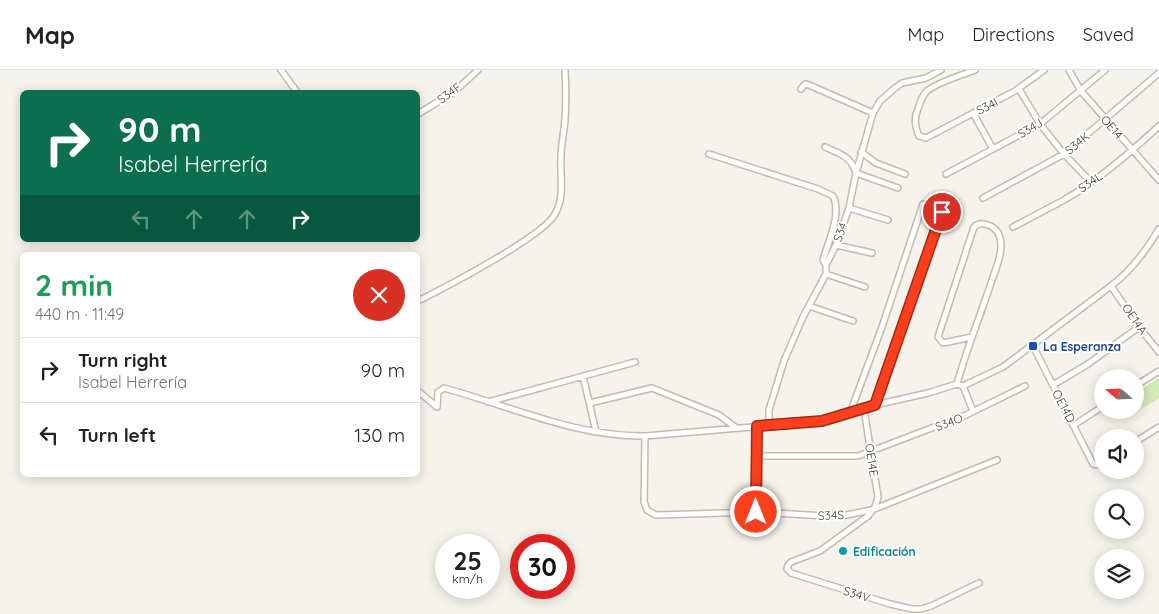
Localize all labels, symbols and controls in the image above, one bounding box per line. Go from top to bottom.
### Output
text: Map [25,20,75,50]
text: Map [907,23,944,46]
text: Directions [972,23,1055,46]
text: Saved [1083,23,1134,46]
street label: S34F [434,79,464,107]
street label: S34I [974,94,1000,118]
text: 90 m [118,107,201,151]
icon: right [35,110,100,175]
street label: OE14 [1098,112,1126,142]
street label: S34J [1015,115,1045,141]
street label: S34K [1062,129,1092,157]
text: Isabel Herrería [118,150,268,178]
street label: S34L [1075,168,1105,196]
pin [921,191,963,233]
icon: arrive [928,198,956,226]
icon: left [127,205,155,233]
icon: ahead [180,205,208,233]
icon: ahead [233,205,261,233]
icon: right [286,205,314,233]
street label: S34 [830,220,850,244]
text: 2 min [35,266,113,304]
button: close [353,269,405,321]
street label: OE14A [1119,301,1151,338]
text: 440 m · 11:49 [35,304,124,324]
place label: La Esperanza [1043,339,1121,354]
marker: La Esperanza [1027,340,1039,352]
text: Turn right [78,348,167,372]
icon: right [35,356,63,384]
text: 90 m [361,358,405,382]
north arrow [1094,369,1144,419]
map controls [1094,369,1144,599]
text: Isabel Herrería [78,372,187,392]
street label: OE14D [1049,387,1079,425]
street label: S34O [933,410,965,434]
icon: left [35,421,63,449]
text: Turn left [78,423,156,447]
text: 130 m [354,423,405,447]
button: sound [1094,429,1144,479]
street label: OE14E [862,442,882,478]
position arrow [729,485,781,537]
button: search [1094,489,1144,539]
street label: S34S [818,507,845,523]
speed limit sign: 30 [510,534,575,599]
place label: Edificación [853,544,916,559]
text: 25 [453,545,482,576]
marker: Edificación [837,545,849,557]
button: layers [1094,549,1144,599]
text: km/h [452,571,483,586]
street label: S34V [842,583,872,605]

